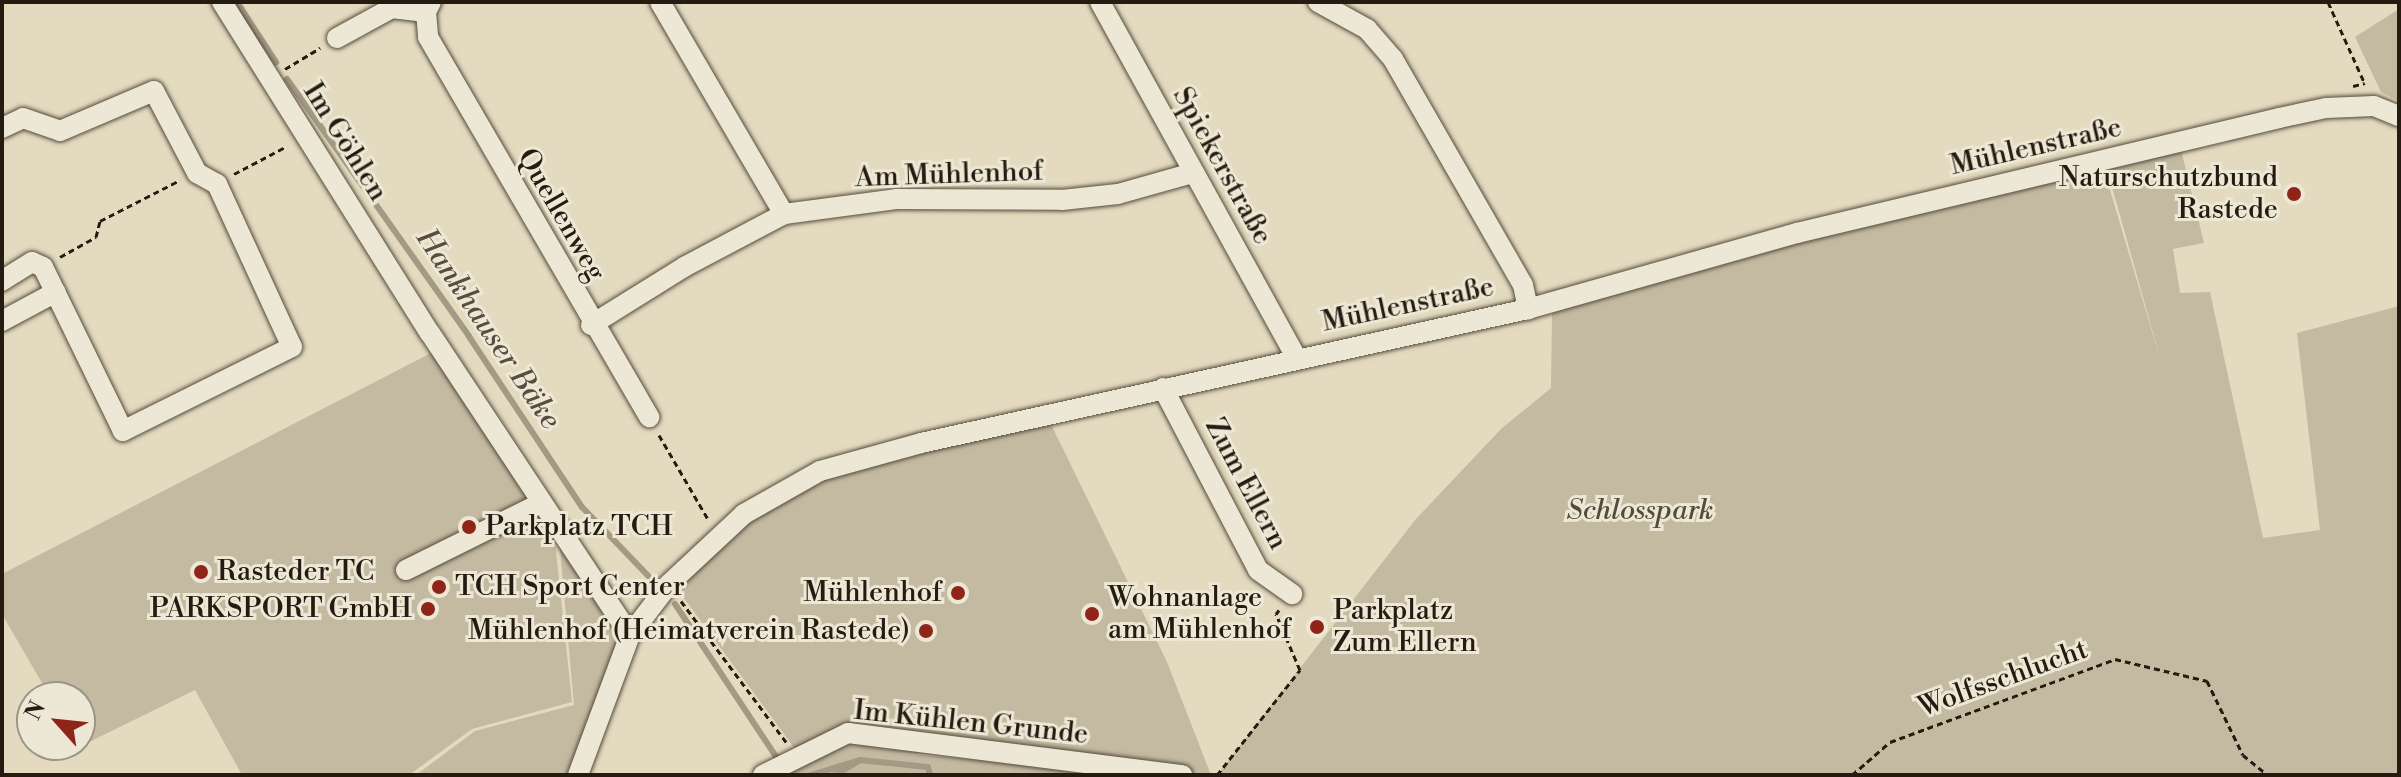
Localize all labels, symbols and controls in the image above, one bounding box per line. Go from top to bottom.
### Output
street label: Im Göhlen [295,77,395,207]
street label: Spiekerstraße [1165,81,1279,251]
street label: Mühlenstraße [1947,111,2125,183]
street label: Quellenweg [510,143,612,287]
street label: Am Mühlenhof [854,155,1044,195]
place label: Naturschutzbund Rastede [2059,161,2278,227]
marker: Naturschutzbund Rastede [2285,185,2303,203]
water label: Hankhauser Bäke [408,222,568,436]
street label: Mühlenstraße [1319,270,1497,340]
street label: Zum Ellern [1197,413,1295,555]
park label: Schlosspark [1567,494,1713,528]
place label: Parkplatz TCH [485,510,673,544]
marker: Parkplatz TCH [460,518,478,536]
place label: Rasteder TC [217,555,374,589]
marker: Rasteder TC [192,563,210,581]
place label: TCH Sport Center [455,570,685,604]
place label: Mühlenhof [803,576,942,610]
marker: TCH Sport Center [430,578,448,596]
place label: Wohnanlage am Mühlenhof [1108,581,1291,647]
marker: Mühlenhof [949,584,967,602]
place label: PARKSPORT GmbH [150,592,412,626]
place label: Parkplatz Zum Ellern [1333,594,1477,660]
marker: PARKSPORT GmbH [419,600,437,618]
marker: Wohnanlage am Mühlenhof [1083,605,1101,623]
place label: Mühlenhof (Heimatverein Rastede) [468,614,910,648]
marker: Parkplatz Zum Ellern [1308,618,1326,636]
marker: Mühlenhof (Heimatverein Rastede) [917,622,935,640]
street label: Wolfsschlucht [1914,633,2092,725]
north arrow [16,681,96,761]
street label: Im Kühlen Grunde [852,694,1090,752]
text: N [20,697,52,725]

